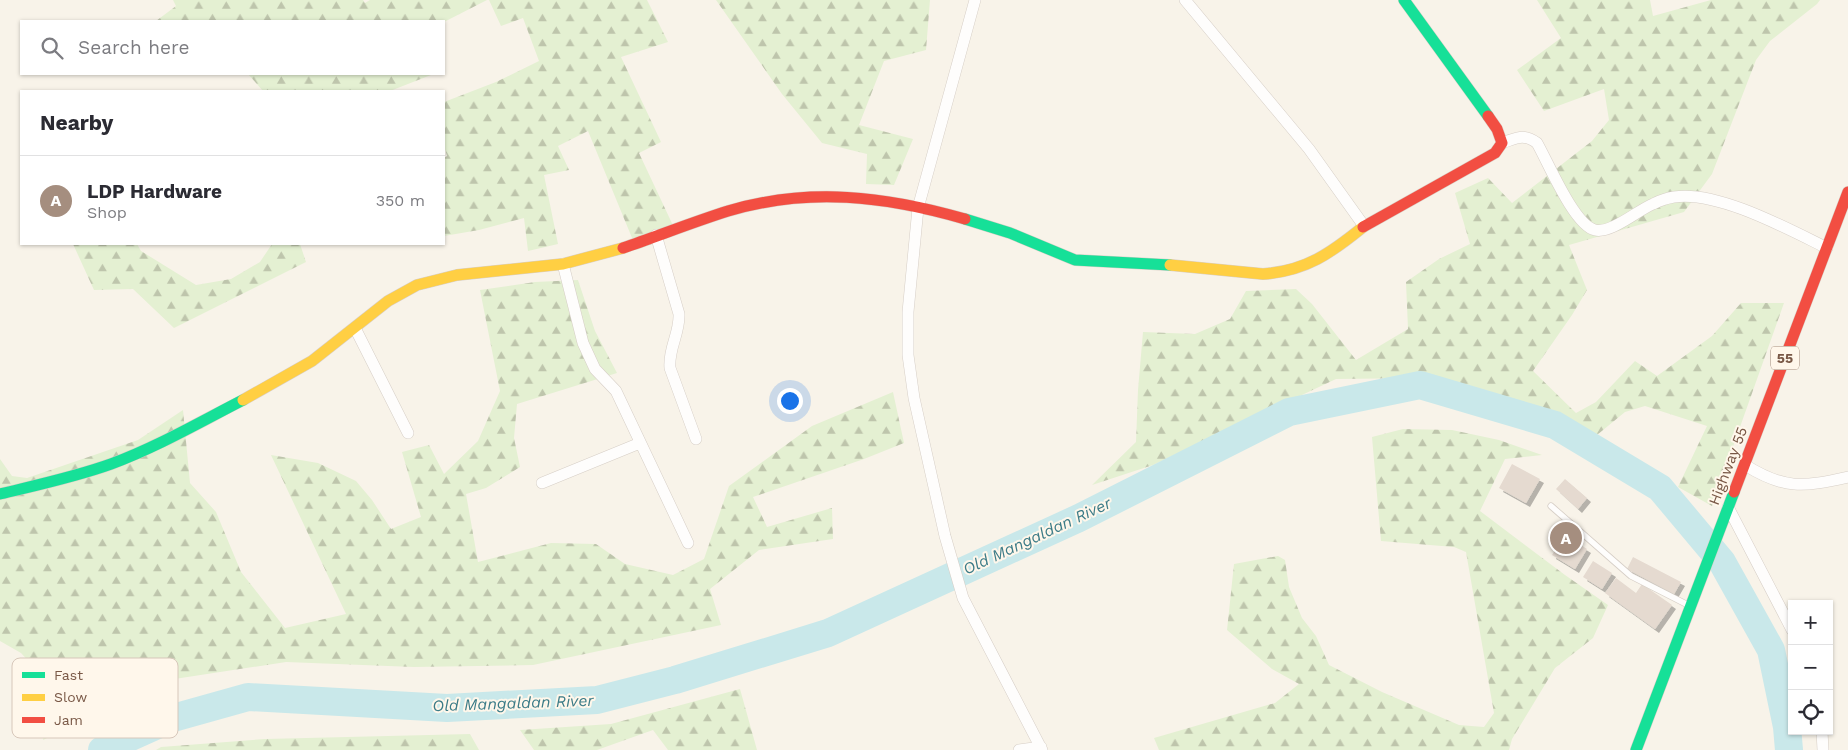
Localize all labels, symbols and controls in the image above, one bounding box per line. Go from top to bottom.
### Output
search box [20,20,445,75]
icon: search [38,34,66,62]
text: Search here [78,36,189,59]
text: Nearby [40,110,113,135]
text: LDP Hardware [87,180,222,203]
text: A [51,191,61,210]
text: 350 m [376,191,425,210]
text: Shop [87,203,127,222]
road number: 55 [1771,346,1799,369]
your location [777,388,803,414]
street label: Highway 55 [1705,424,1751,508]
water label: Old Mangaldan River [960,493,1115,579]
pin: A [1550,519,1582,557]
map controls [1788,600,1833,735]
button: + [1788,600,1833,645]
button: − [1788,645,1833,690]
legend [12,658,178,738]
text: Fast [54,667,83,683]
text: Slow [54,689,87,705]
button: locate [1788,690,1833,735]
water label: Old Mangaldan River [432,691,595,715]
text: Jam [54,712,83,728]

